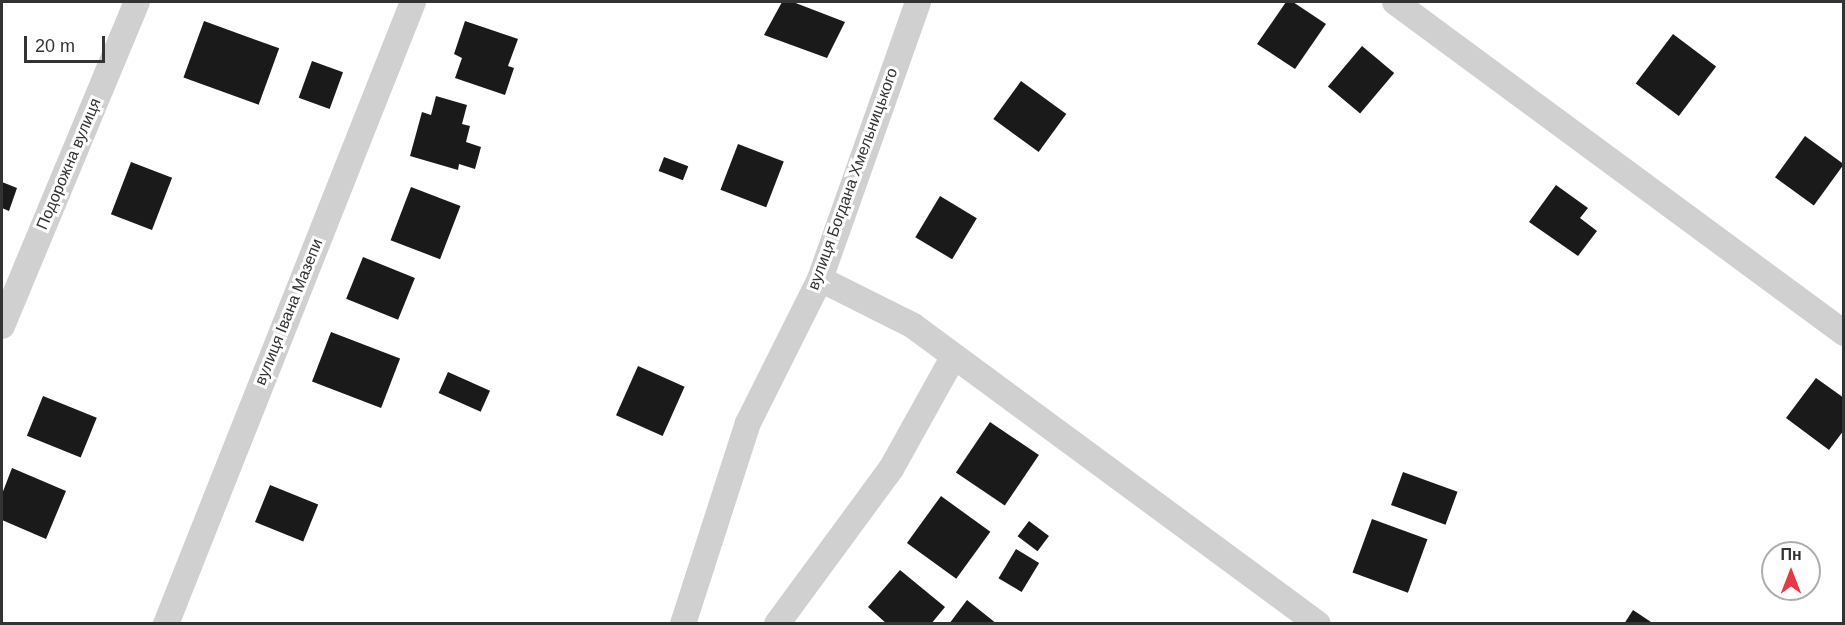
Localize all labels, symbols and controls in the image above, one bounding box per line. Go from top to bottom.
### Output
scale bar [27,24,108,62]
text: 20 m [35,36,75,56]
street label: вулиця Богдана Хмельницького [804,65,902,293]
street label: Подорожна вулиця [33,96,105,232]
street label: вулиця Івана Мазепи [251,236,327,388]
north arrow [1761,541,1821,601]
text: Пн [1780,546,1802,563]

